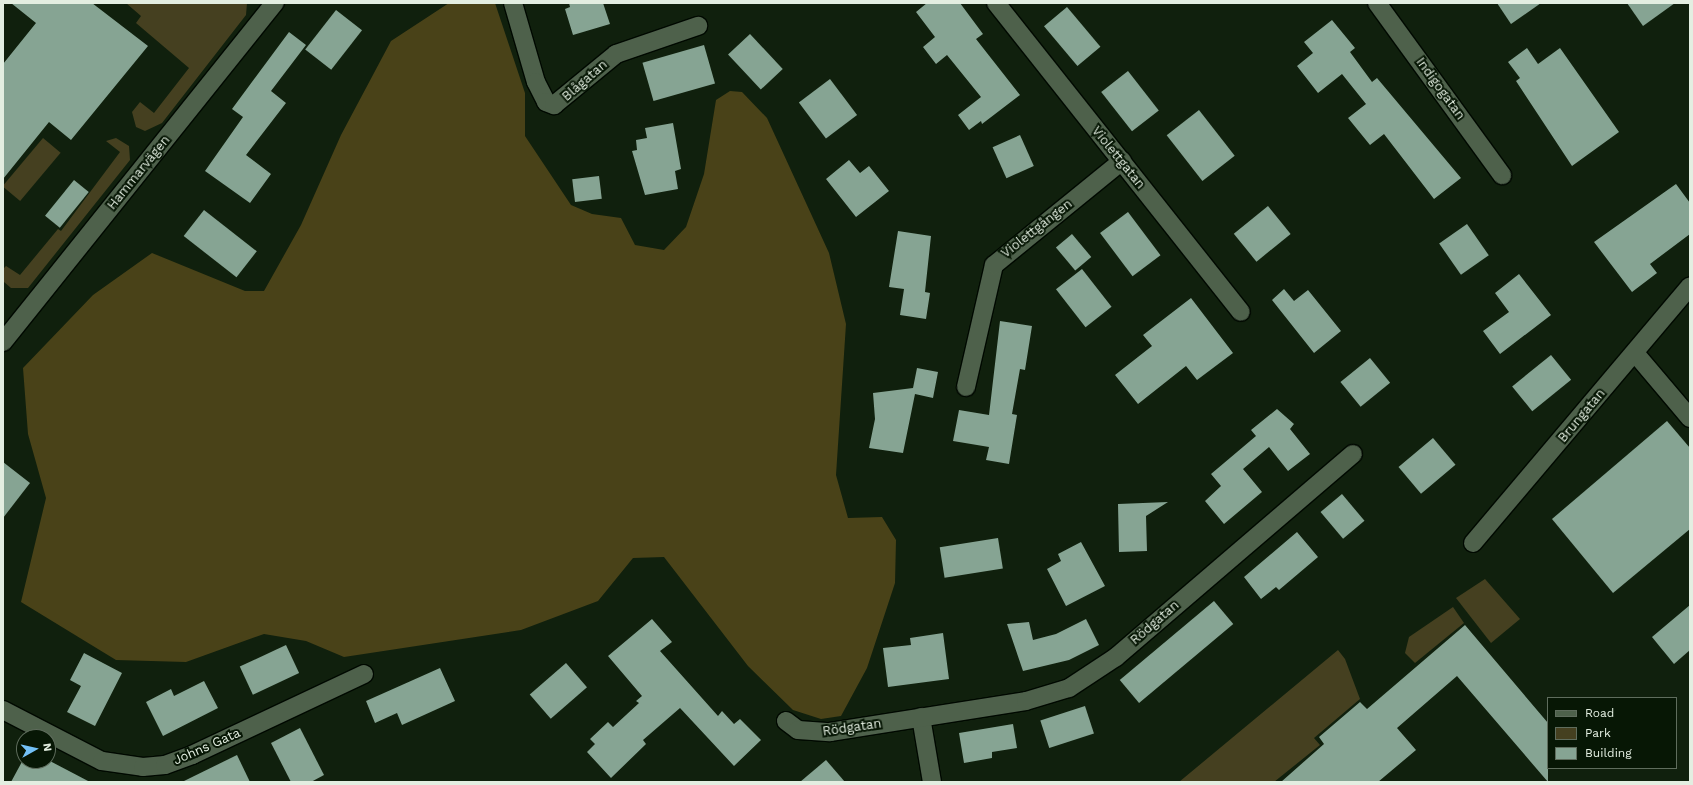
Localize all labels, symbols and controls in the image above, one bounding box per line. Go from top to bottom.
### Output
street label: Indigogatan [1412,55,1468,123]
street label: Blågatan [559,57,611,105]
street label: Violettgatan [1088,124,1148,192]
street label: Hammarvägen [104,133,174,213]
street label: Violettgången [998,196,1076,262]
street label: Brungatan [1555,386,1609,446]
street label: Rödgatan [1128,598,1182,648]
legend [1547,697,1677,769]
text: Road [1585,706,1614,720]
street label: Rödgatan [822,716,882,740]
street label: Johns Gata [171,725,243,769]
text: Park [1585,726,1611,740]
north arrow [16,729,56,769]
text: N [40,742,54,752]
text: Building [1585,746,1632,760]

